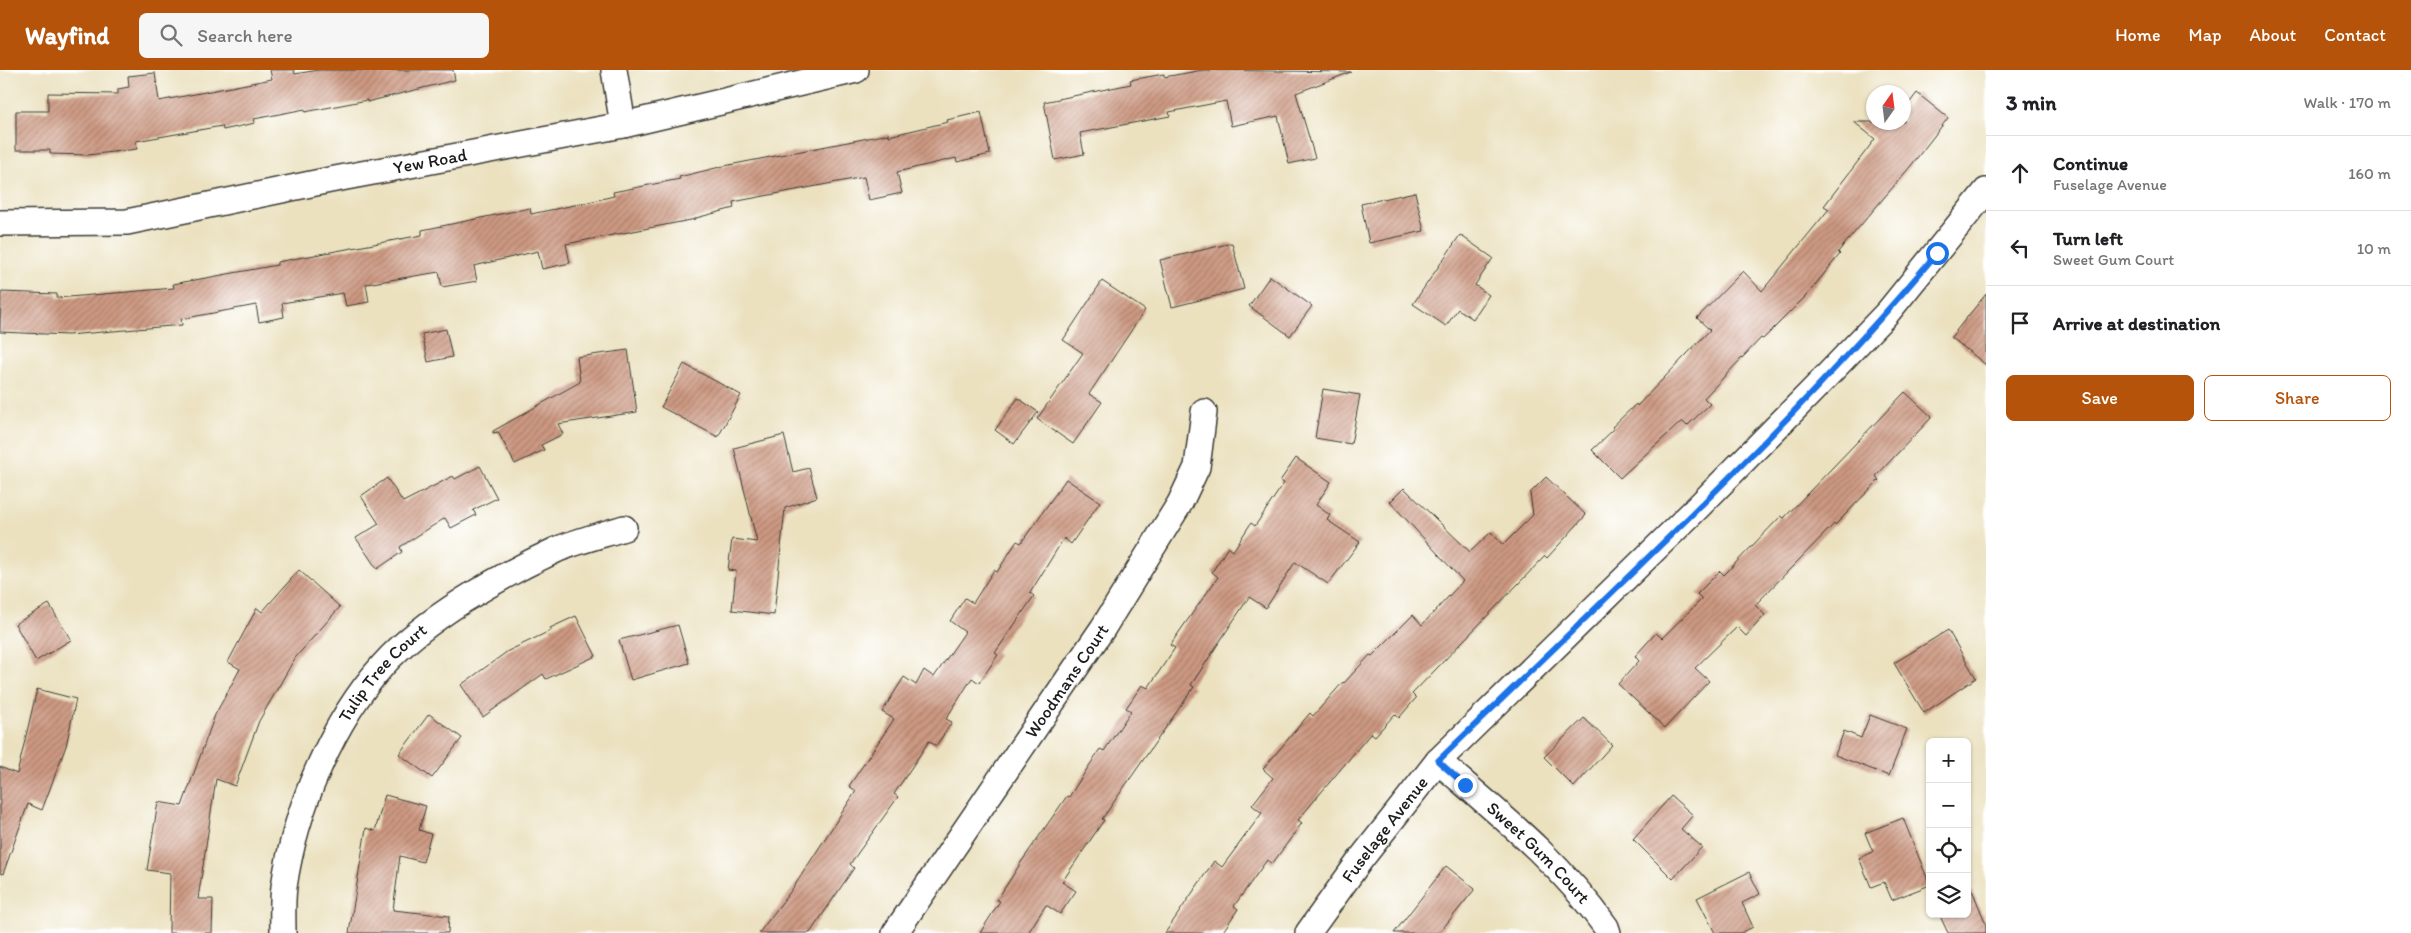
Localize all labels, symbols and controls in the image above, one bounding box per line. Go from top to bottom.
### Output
search box [139,13,489,58]
text: Wayfind [25,21,109,50]
icon: search [157,21,185,49]
text: Search here [197,24,293,47]
text: Home [2115,24,2161,46]
text: Map [2189,24,2222,46]
text: About [2250,24,2296,46]
text: Contact [2324,24,2386,46]
north arrow [1866,85,1911,130]
text: 3 min [2006,90,2056,115]
text: Walk · 170 m [2304,93,2391,112]
street label: Yew Road [391,143,469,179]
text: Continue [2053,152,2128,175]
icon: ahead [2006,159,2034,187]
text: 160 m [2348,164,2391,183]
text: Fuselage Avenue [2053,175,2167,194]
text: Turn left [2053,227,2123,250]
icon: left [2006,234,2034,262]
text: 10 m [2357,239,2391,258]
route start [1926,242,1949,265]
text: Sweet Gum Court [2053,250,2174,269]
icon: arrive [2006,309,2034,337]
text: Arrive at destination [2053,312,2220,335]
button: Save [2006,375,2194,421]
button: Share [2204,375,2391,421]
street label: Tulip Tree Court [333,619,431,726]
street label: Woodmans Court [1020,620,1114,742]
map controls [1926,738,1971,918]
button: + [1926,738,1971,783]
street label: Fuselage Avenue [1337,772,1433,887]
route end [1454,774,1477,797]
button: − [1926,783,1971,828]
street label: Sweet Gum Court [1482,797,1595,908]
button: locate [1926,828,1971,873]
button: layers [1926,873,1971,918]

